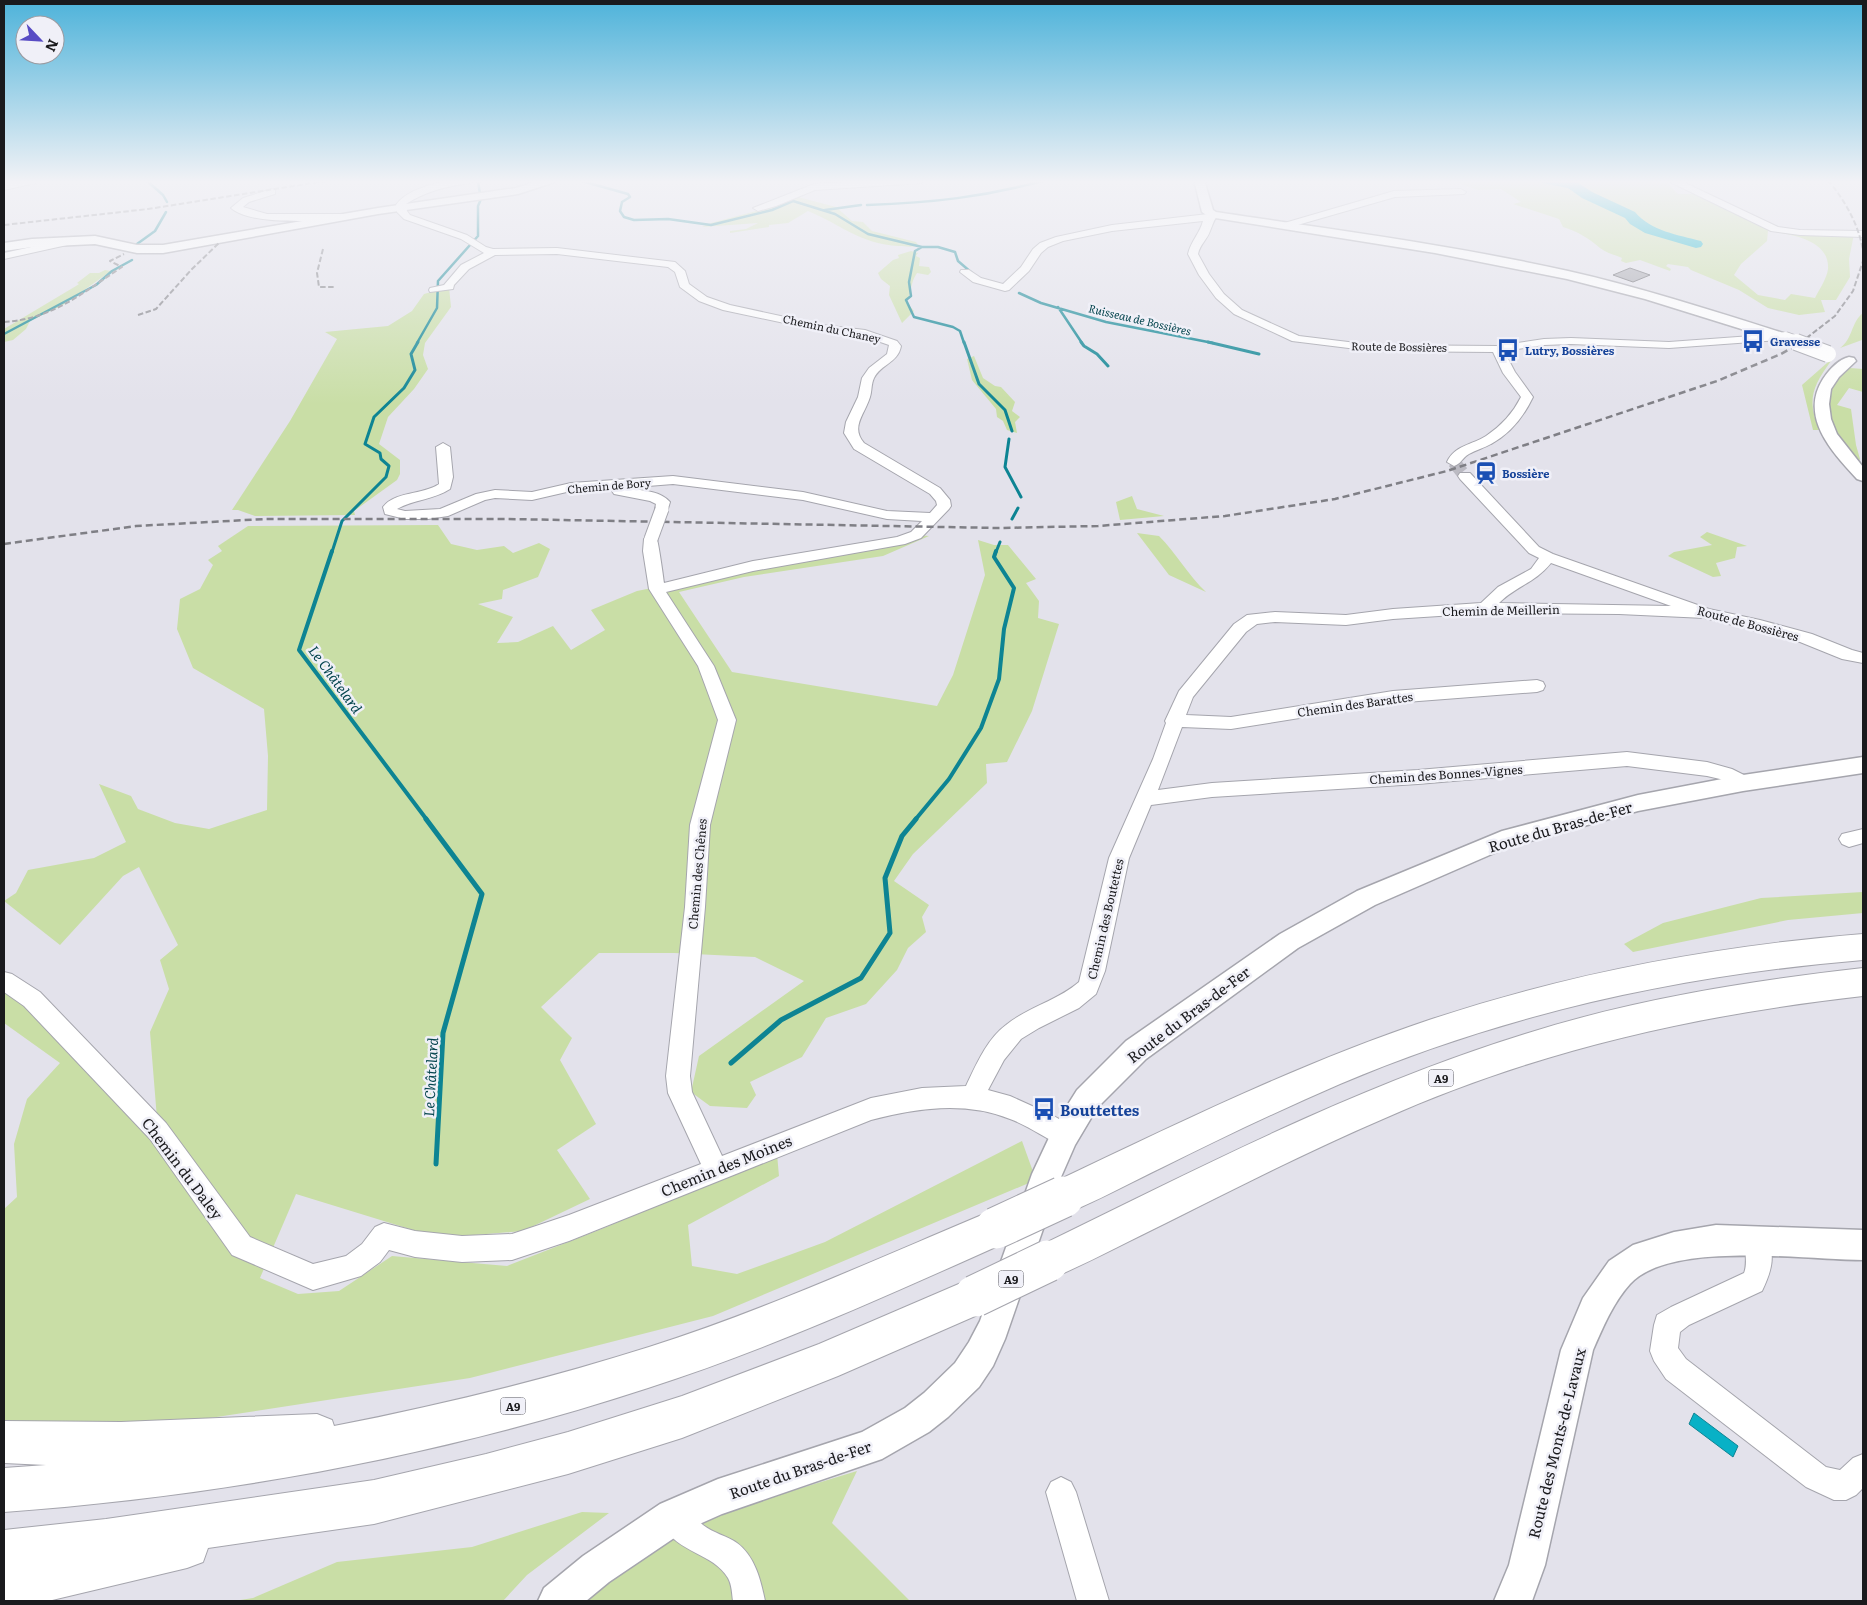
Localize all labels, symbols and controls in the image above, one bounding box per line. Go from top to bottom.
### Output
north arrow [15,15,65,65]
text: N [41,36,64,56]
water label: Ruisseau de Bossières [1087,299,1193,339]
street label: Chemin du Chaney [782,310,883,346]
bus stop icon: Gravesse [1740,328,1766,354]
place label: Gravesse [1770,333,1820,349]
street label: Route de Bossières [1351,337,1447,355]
bus stop icon: Lutry, Bossières [1495,337,1521,363]
place label: Lutry, Bossières [1525,342,1615,358]
station icon: Bossière [1473,460,1499,486]
place label: Bossière [1502,465,1550,481]
street label: Chemin de Bory [567,473,652,497]
street label: Chemin de Meillerin [1442,600,1560,620]
street label: Route de Bossières [1695,601,1801,645]
water label: Le Châtelard [305,641,367,717]
street label: Chemin des Barattes [1296,687,1414,721]
street label: Chemin des Bonnes-Vignes [1369,760,1524,788]
street label: Route du Bras-de-Fer [1485,794,1635,858]
street label: Chemin des Chênes [683,817,711,930]
street label: Chemin des Boutettes [1082,856,1128,981]
street label: Route du Bras-de-Fer [1122,960,1254,1068]
water label: Le Châtelard [418,1037,442,1117]
road number: A9 [1428,1070,1454,1086]
bus stop icon: Bouttettes [1031,1096,1057,1122]
place label: Bouttettes [1060,1098,1140,1121]
street label: Chemin du Daley [137,1112,229,1224]
street label: Chemin des Moines [657,1128,795,1202]
road number: A9 [998,1270,1024,1288]
street label: Route des Monts-de-Lavaux [1521,1345,1591,1541]
road number: A9 [500,1398,526,1414]
street label: Route du Bras-de-Fer [726,1434,874,1504]

